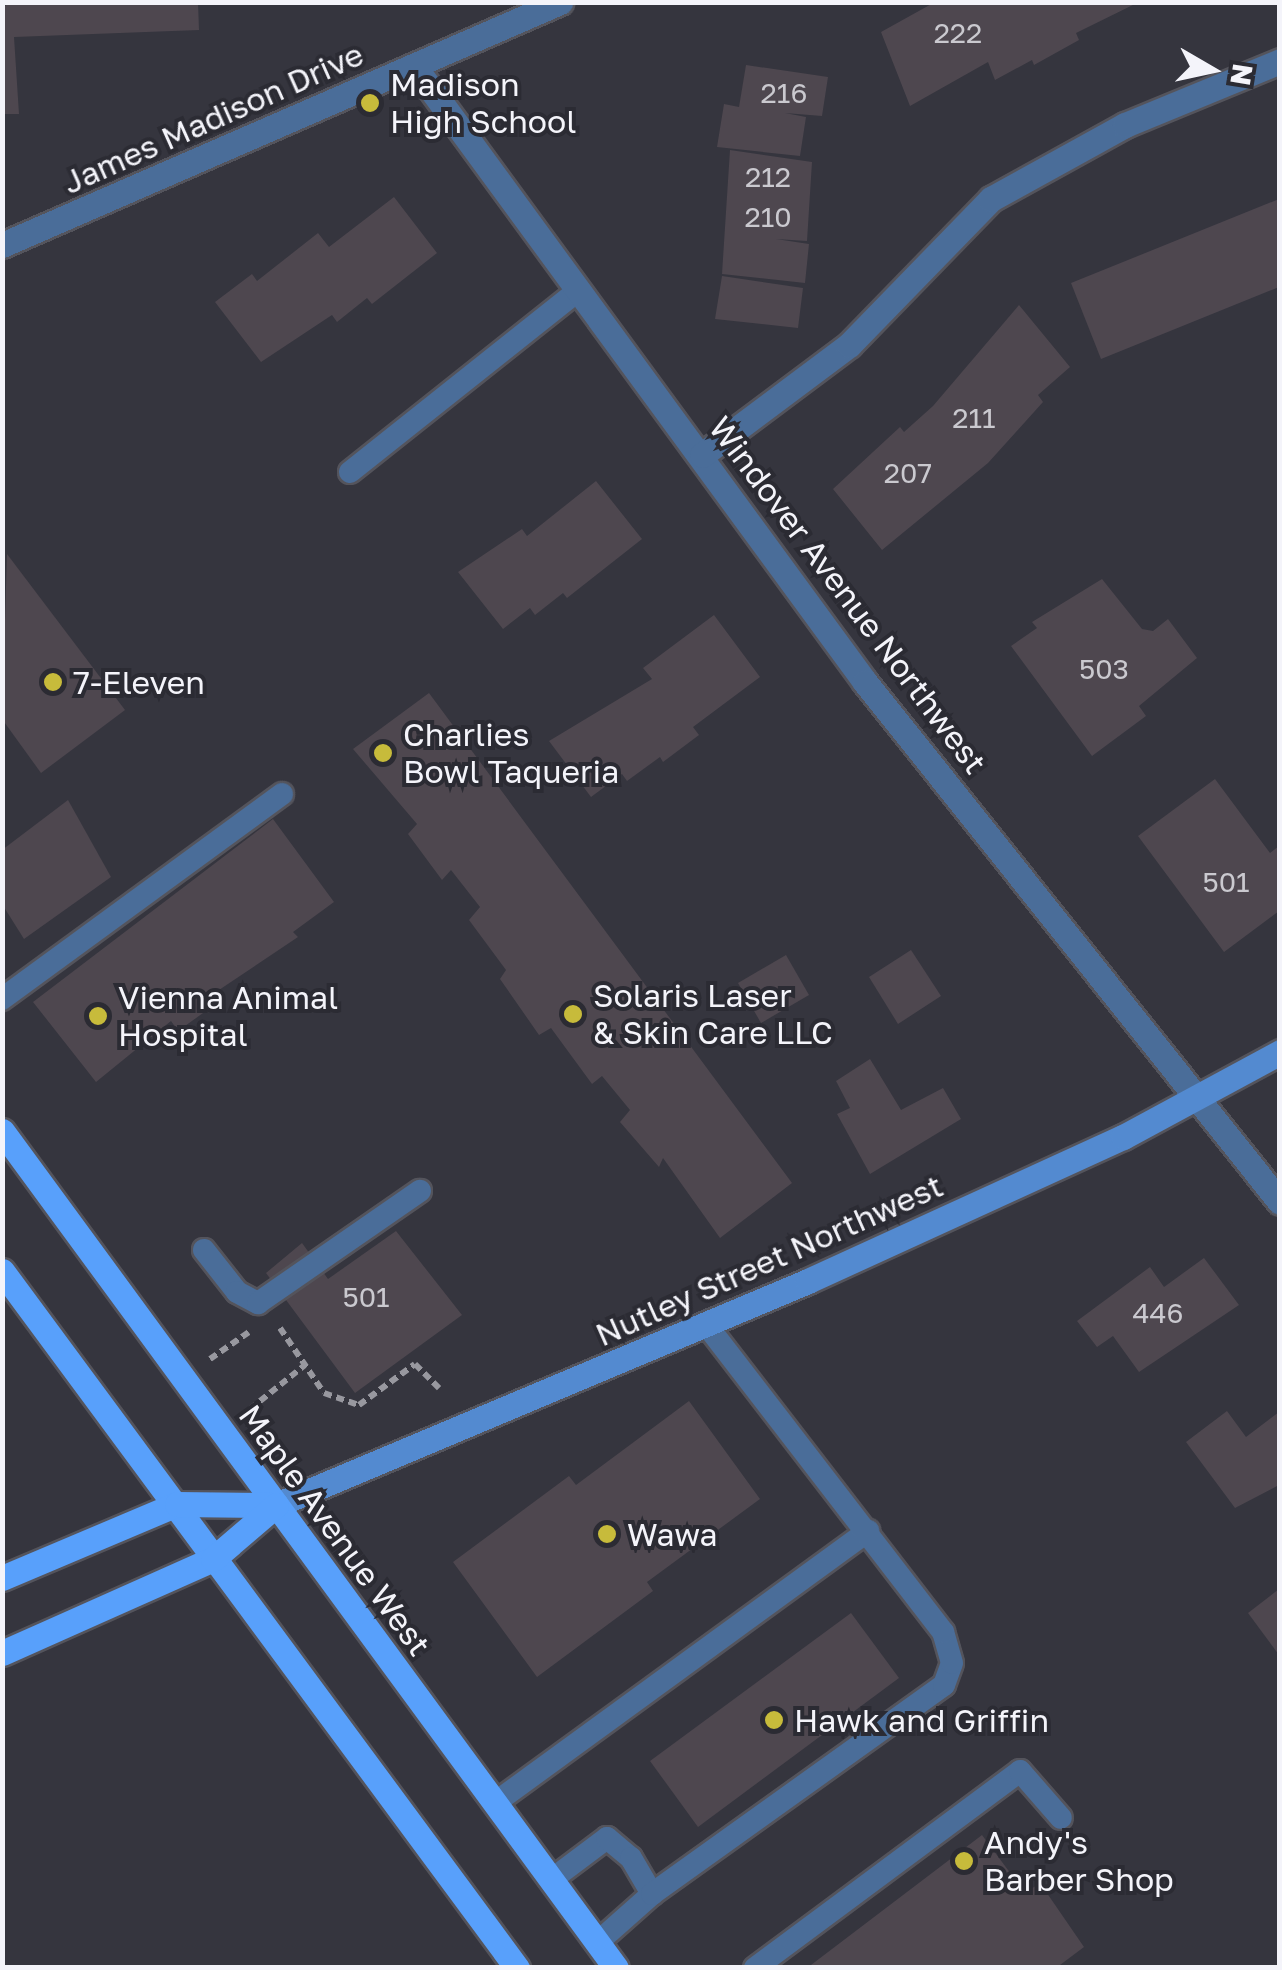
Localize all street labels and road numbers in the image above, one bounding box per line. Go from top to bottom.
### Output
street label: James Madison Drive [57,34,369,202]
street label: Windover Avenue Northwest [701,409,995,781]
street label: Nutley Street Northwest [590,1166,948,1354]
street label: Maple Avenue West [231,1397,439,1663]

